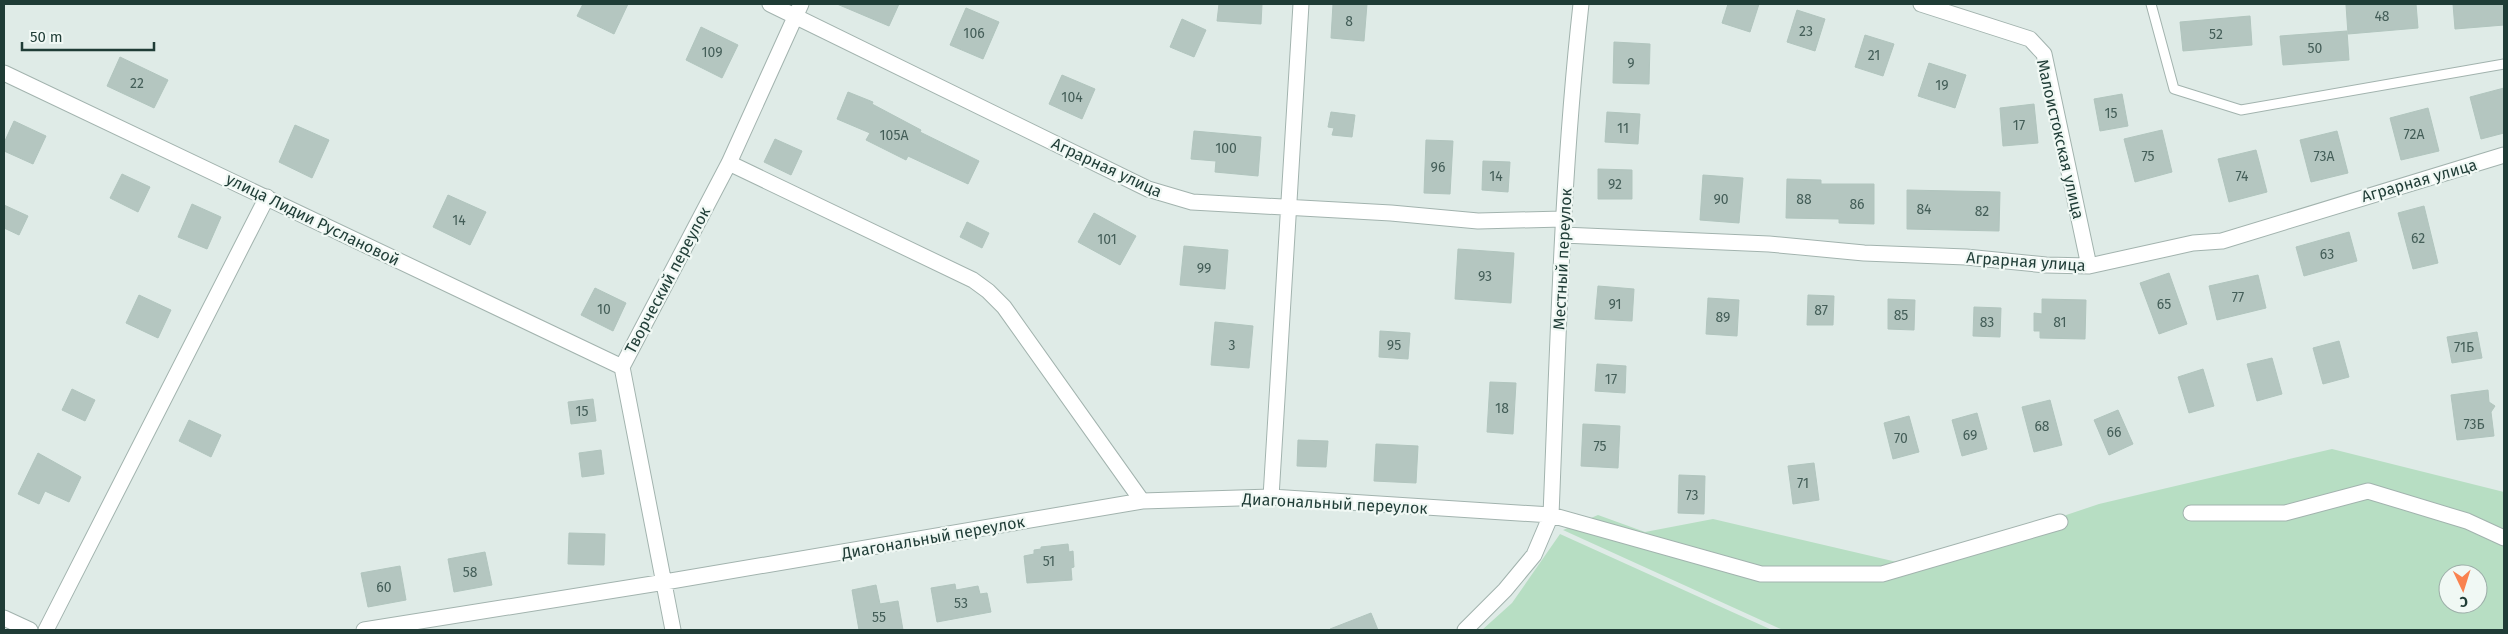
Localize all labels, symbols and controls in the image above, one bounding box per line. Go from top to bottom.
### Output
house number: 48 [2374,8,2390,25]
house number: 8 [1345,13,1353,30]
scale bar [22,20,155,52]
house number: 23 [1799,23,1813,40]
house number: 106 [963,25,985,42]
house number: 52 [2209,26,2223,43]
text: 50 m [30,28,63,46]
house number: 50 [2308,40,2323,57]
house number: 109 [701,44,723,61]
house number: 21 [1868,47,1880,64]
house number: 9 [1627,55,1635,72]
street label: Малоистокская улица [2033,57,2088,221]
house number: 22 [130,75,144,92]
house number: 19 [1935,77,1949,94]
house number: 104 [1061,89,1083,106]
house number: 15 [2104,105,2118,122]
house number: 17 [2013,117,2025,134]
house number: 11 [1617,120,1629,137]
house number: 72А [2404,126,2424,143]
house number: 105А [880,127,908,144]
street label: Аграрная улица [1049,134,1165,201]
house number: 100 [1215,140,1237,157]
house number: 75 [2141,148,2155,165]
house number: 73А [2313,148,2335,165]
street label: Аграрная улица [2359,155,2479,206]
house number: 96 [1431,159,1445,176]
house number: 14 [1489,168,1503,185]
house number: 74 [2235,168,2249,185]
street label: улица Лидии Руслановой [223,169,403,270]
house number: 92 [1608,176,1622,193]
street label: Местный переулок [1549,187,1576,330]
house number: 90 [1713,191,1729,208]
house number: 88 [1796,191,1812,208]
house number: 86 [1849,196,1865,213]
house number: 84 [1916,201,1932,218]
street label: Творческий переулок [621,203,715,357]
house number: 82 [1975,203,1989,220]
house number: 14 [452,212,466,229]
house number: 62 [2411,230,2425,247]
house number: 101 [1097,231,1117,248]
house number: 63 [2320,246,2334,263]
street label: Аграрная улица [1966,248,2086,275]
house number: 99 [1197,260,1211,277]
house number: 93 [1478,268,1492,285]
house number: 77 [2232,289,2244,306]
house number: 91 [1608,296,1622,313]
house number: 65 [2157,296,2171,313]
house number: 10 [597,301,611,318]
house number: 87 [1814,302,1828,319]
house number: 85 [1894,307,1908,324]
house number: 89 [1716,309,1730,326]
house number: 83 [1980,314,1994,331]
house number: 81 [2053,314,2067,331]
house number: 3 [1229,337,1236,354]
house number: 95 [1387,337,1401,354]
house number: 71Б [2454,339,2474,356]
house number: 17 [1605,371,1617,388]
house number: 18 [1495,400,1509,417]
house number: 15 [575,403,589,420]
house number: 73Б [2463,416,2485,433]
house number: 68 [2034,418,2050,435]
house number: 66 [2107,424,2121,441]
house number: 69 [1963,427,1977,444]
house number: 70 [1894,430,1908,447]
house number: 75 [1593,438,1607,455]
house number: 71 [1797,475,1809,492]
house number: 73 [1685,487,1699,504]
street label: Диагональный переулок [1241,489,1429,518]
street label: Диагональный переулок [839,512,1027,563]
house number: 51 [1043,553,1055,570]
house number: 58 [463,564,478,581]
north arrow [2438,564,2488,614]
house number: 60 [376,579,392,596]
text: С [2459,593,2468,610]
house number: 53 [954,595,968,612]
house number: 55 [872,609,886,626]

